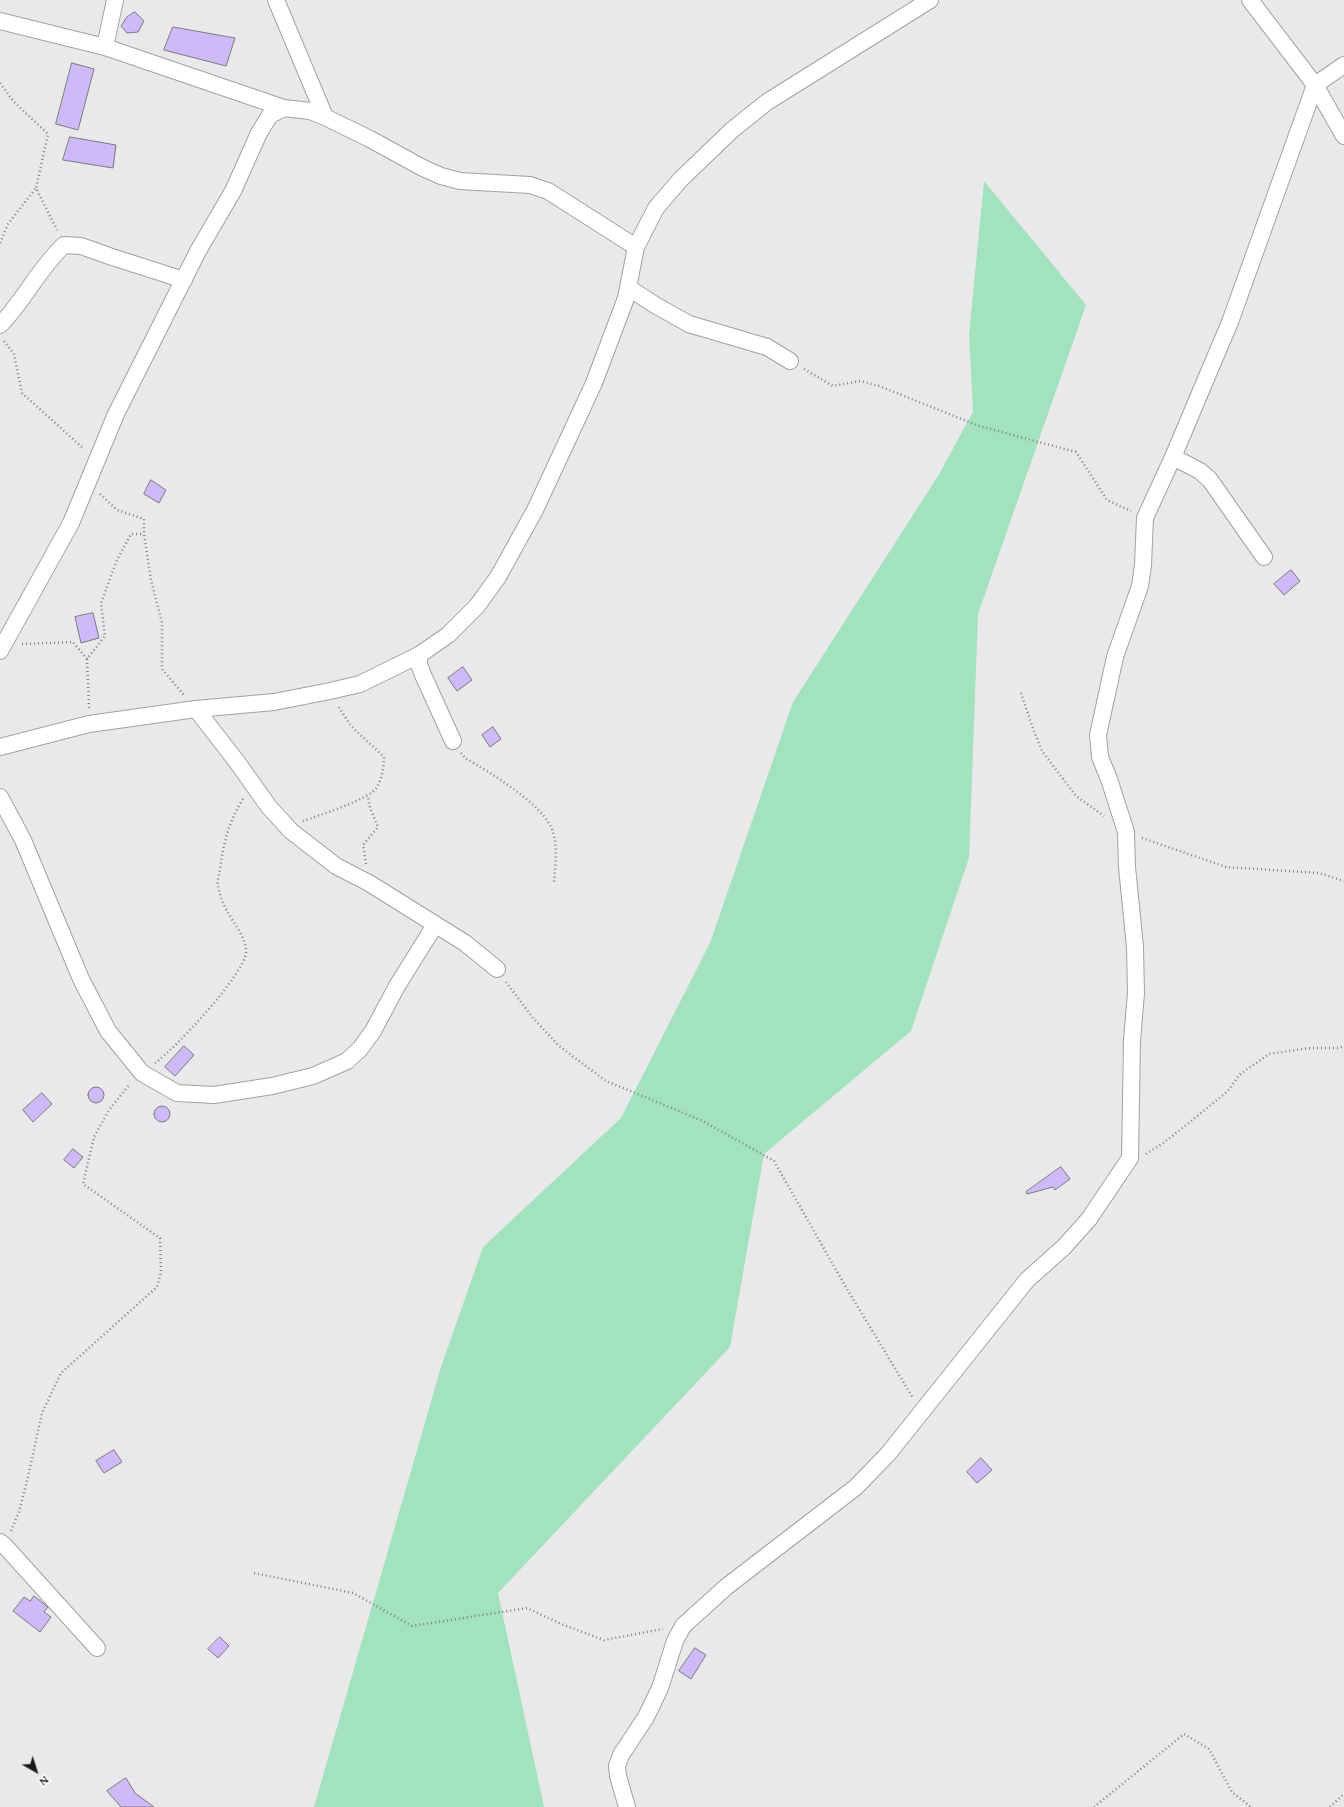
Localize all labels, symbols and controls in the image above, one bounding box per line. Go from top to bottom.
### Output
north arrow [16,1751,56,1791]
text: N [35,1771,53,1790]

